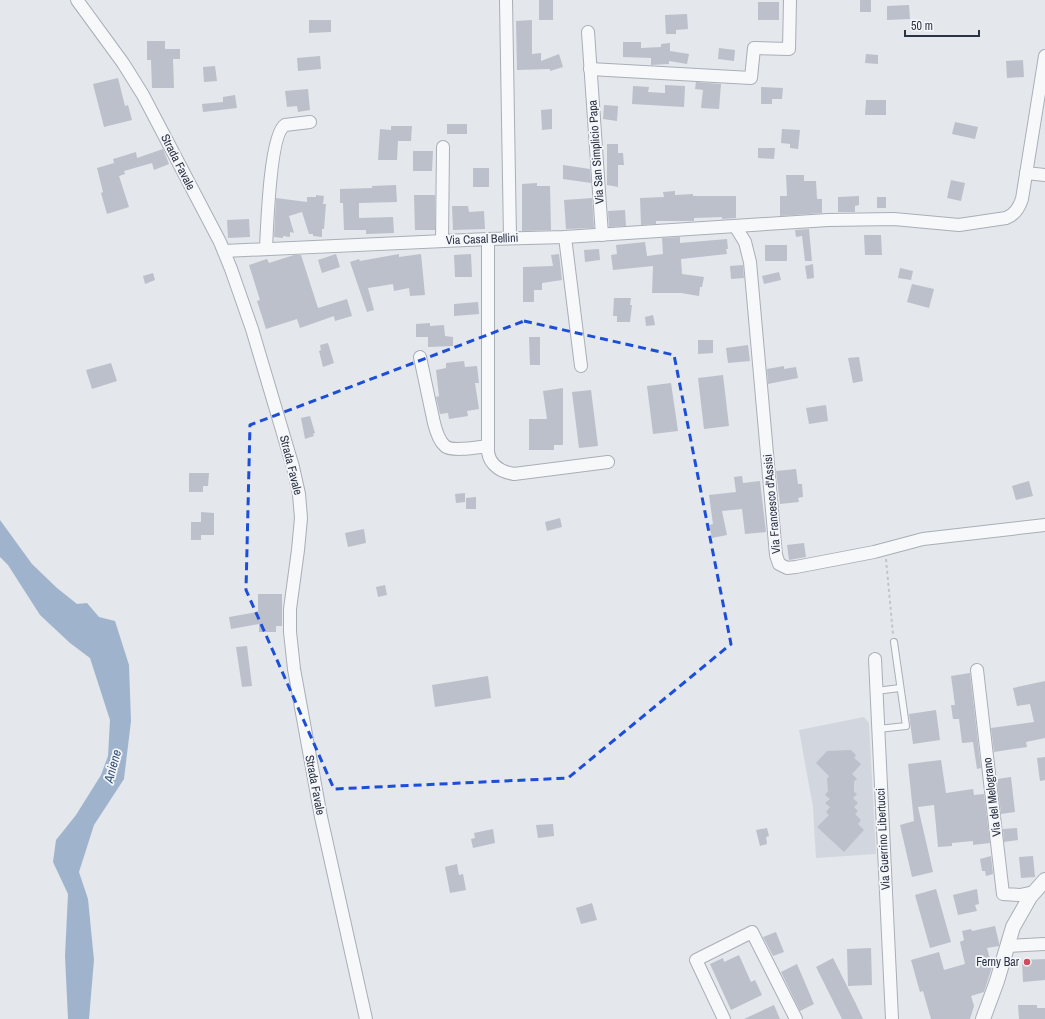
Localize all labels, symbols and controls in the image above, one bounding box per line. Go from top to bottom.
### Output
scale bar [905,12,979,38]
text: 50 m [911,18,933,34]
street label: Via San Simplicio Papa [584,99,608,205]
street label: Strada Favale [157,131,199,193]
street label: Via Casal Bellini [445,230,519,248]
street label: Strada Favale [276,434,306,496]
street label: Via Francesco d'Assisi [760,453,784,555]
water label: Aniene [100,748,125,786]
street label: Strada Favale [301,754,329,816]
street label: Via del Melograno [979,756,1005,838]
street label: Via Guerrino Libertucci [872,788,894,890]
place label: Ferny Bar [976,954,1020,970]
marker: Ferny Bar [1022,957,1032,967]

